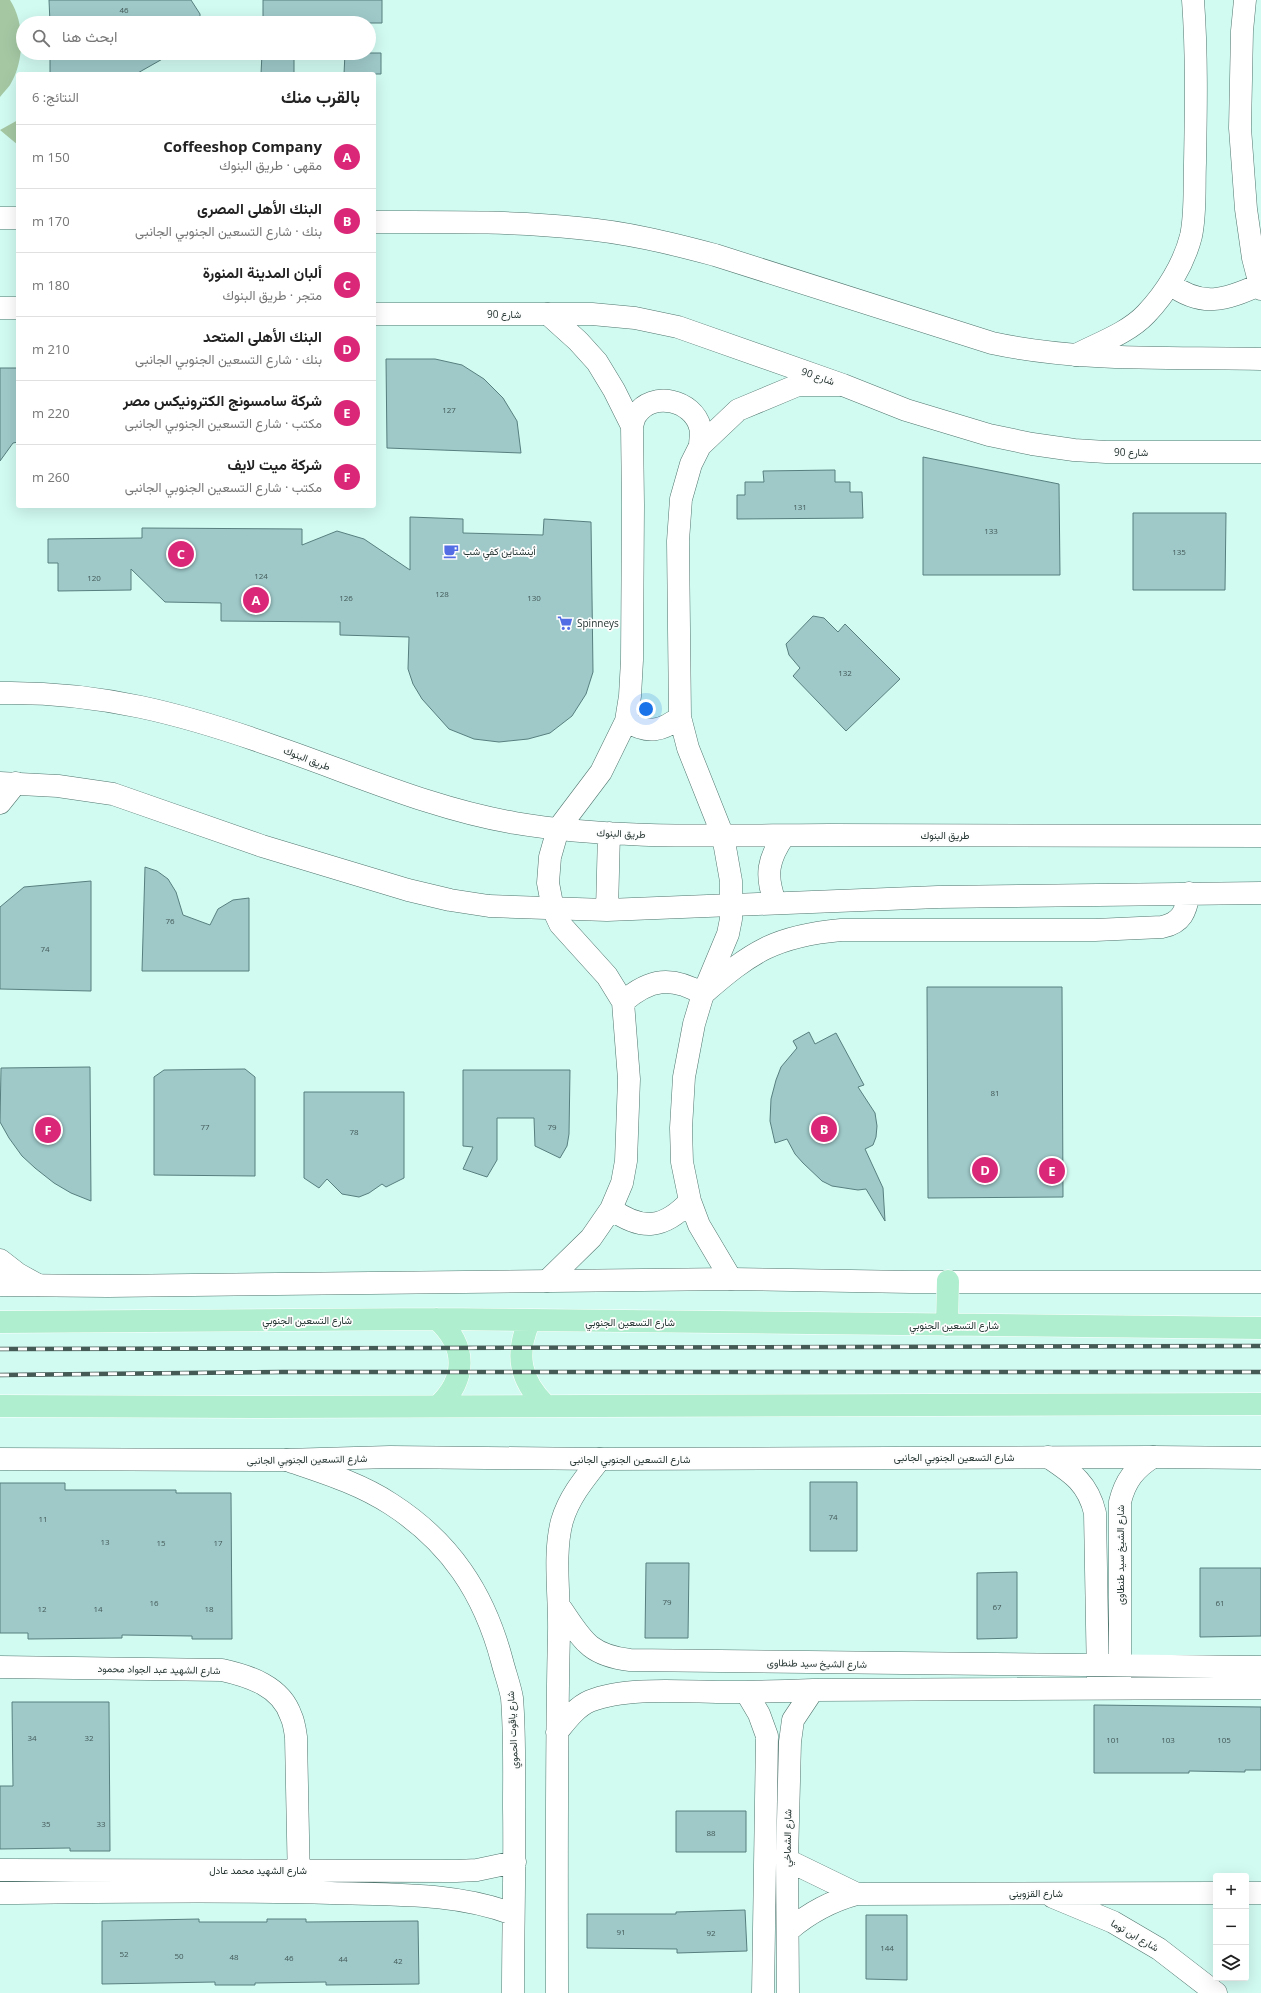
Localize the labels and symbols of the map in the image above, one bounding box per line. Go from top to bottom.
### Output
house number: 46 [119,4,129,15]
street label: شارع 90 [487,307,521,321]
street label: شارع 90 [800,364,837,388]
house number: 127 [442,404,456,415]
street label: شارع 90 [1114,445,1148,459]
house number: 131 [793,501,807,512]
house number: 133 [984,525,998,536]
pin: C [168,539,194,569]
cafe icon: أينشتاين كفي شب [442,542,460,560]
place label: أينشتاين كفي شب [463,544,536,560]
house number: 135 [1172,546,1186,557]
house number: 124 [254,570,268,581]
house number: 120 [87,572,101,583]
pin: A [243,585,269,615]
house number: 128 [435,588,449,599]
house number: 126 [339,592,353,603]
house number: 130 [527,592,541,603]
supermarket icon: Spinneys [556,614,574,632]
place label: Spinneys [577,616,619,630]
house number: 132 [838,667,852,678]
your location [636,699,656,719]
street label: طريق البنوك [282,743,333,774]
street label: طريق البنوك [596,825,646,841]
street label: طريق البنوك [920,828,970,842]
house number: 76 [165,915,175,926]
house number: 74 [40,943,50,954]
house number: 81 [990,1087,1000,1098]
pin: B [811,1114,837,1144]
pin: F [35,1115,61,1145]
house number: 77 [200,1121,210,1132]
house number: 79 [547,1121,557,1132]
house number: 78 [349,1126,359,1137]
pin: D [972,1155,998,1185]
pin: E [1039,1156,1065,1186]
street label: شارع التسعين الجنوبي [262,1313,352,1329]
street label: شارع التسعين الجنوبي [585,1315,675,1331]
street label: شارع التسعين الجنوبي [909,1318,999,1334]
street label: شارع التسعين الجنوبي الجانبى [894,1450,1014,1466]
street label: شارع التسعين الجنوبي الجانبى [247,1451,368,1469]
street label: شارع التسعين الجنوبي الجانبى [570,1452,690,1468]
street label: شارع الشيخ سيد طنطاوى [1113,1505,1127,1605]
house number: 74 [828,1511,838,1522]
house number: 11 [38,1513,48,1524]
house number: 13 [100,1536,110,1547]
house number: 15 [156,1537,166,1548]
house number: 17 [213,1537,223,1548]
house number: 79 [662,1596,672,1607]
house number: 16 [149,1597,159,1608]
house number: 61 [1215,1597,1225,1608]
house number: 67 [992,1601,1002,1612]
house number: 12 [37,1603,47,1614]
house number: 14 [93,1603,103,1614]
house number: 18 [204,1603,214,1614]
street label: شارع الشيخ سيد طنطاوى [767,1655,867,1671]
street label: شارع الشهيد عبد الجواد محمود [98,1661,221,1677]
street label: شارع ياقوت الحموي [503,1690,523,1769]
house number: 34 [27,1732,37,1743]
house number: 32 [84,1732,94,1743]
house number: 101 [1106,1734,1120,1745]
house number: 103 [1161,1734,1175,1745]
house number: 105 [1217,1734,1231,1745]
street label: شارع الشماخي [779,1809,797,1867]
house number: 35 [41,1818,51,1829]
house number: 33 [96,1818,106,1829]
house number: 88 [706,1827,716,1838]
street label: شارع الشهيد محمد عادل [209,1863,307,1877]
street label: شارع القزوينى [1009,1886,1063,1900]
street label: شارع ابن توما [1108,1916,1162,1954]
house number: 91 [616,1926,626,1937]
house number: 92 [706,1927,716,1938]
house number: 144 [880,1942,894,1953]
house number: 52 [119,1948,129,1959]
house number: 50 [174,1950,184,1961]
house number: 48 [229,1951,239,1962]
house number: 46 [284,1952,294,1963]
house number: 44 [338,1953,348,1964]
house number: 42 [393,1955,403,1966]

